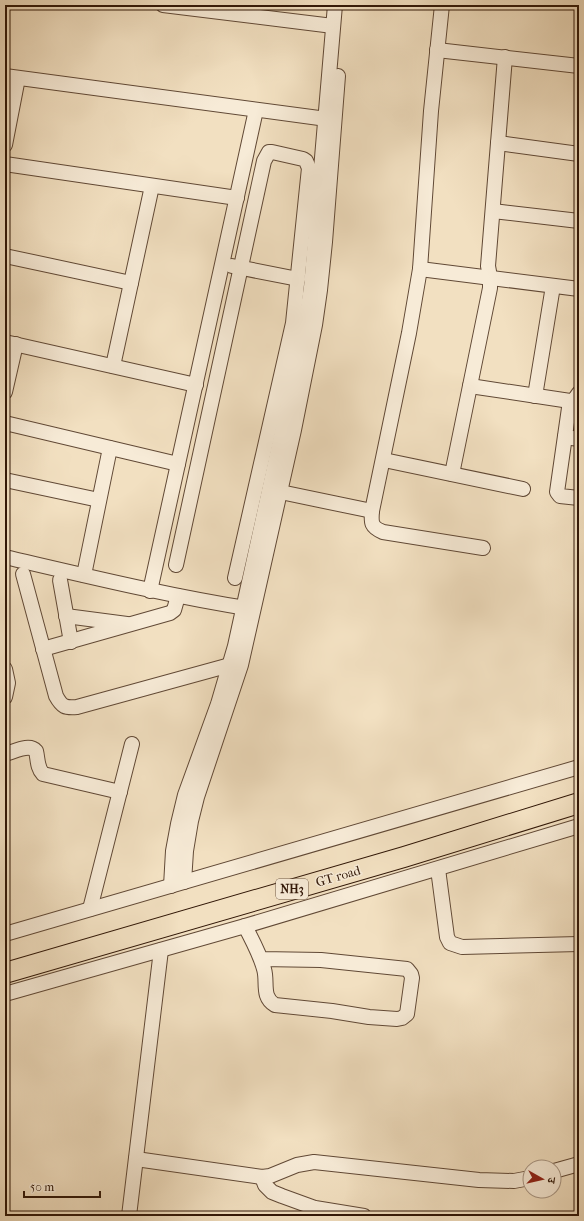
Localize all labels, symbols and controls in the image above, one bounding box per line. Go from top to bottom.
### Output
street label: GT road [314,862,363,890]
road number: NH3 [276,879,308,899]
north arrow [522,1159,562,1199]
scale bar [24,1173,100,1199]
text: उ [544,1176,558,1185]
text: 50 m [30,1180,54,1194]

